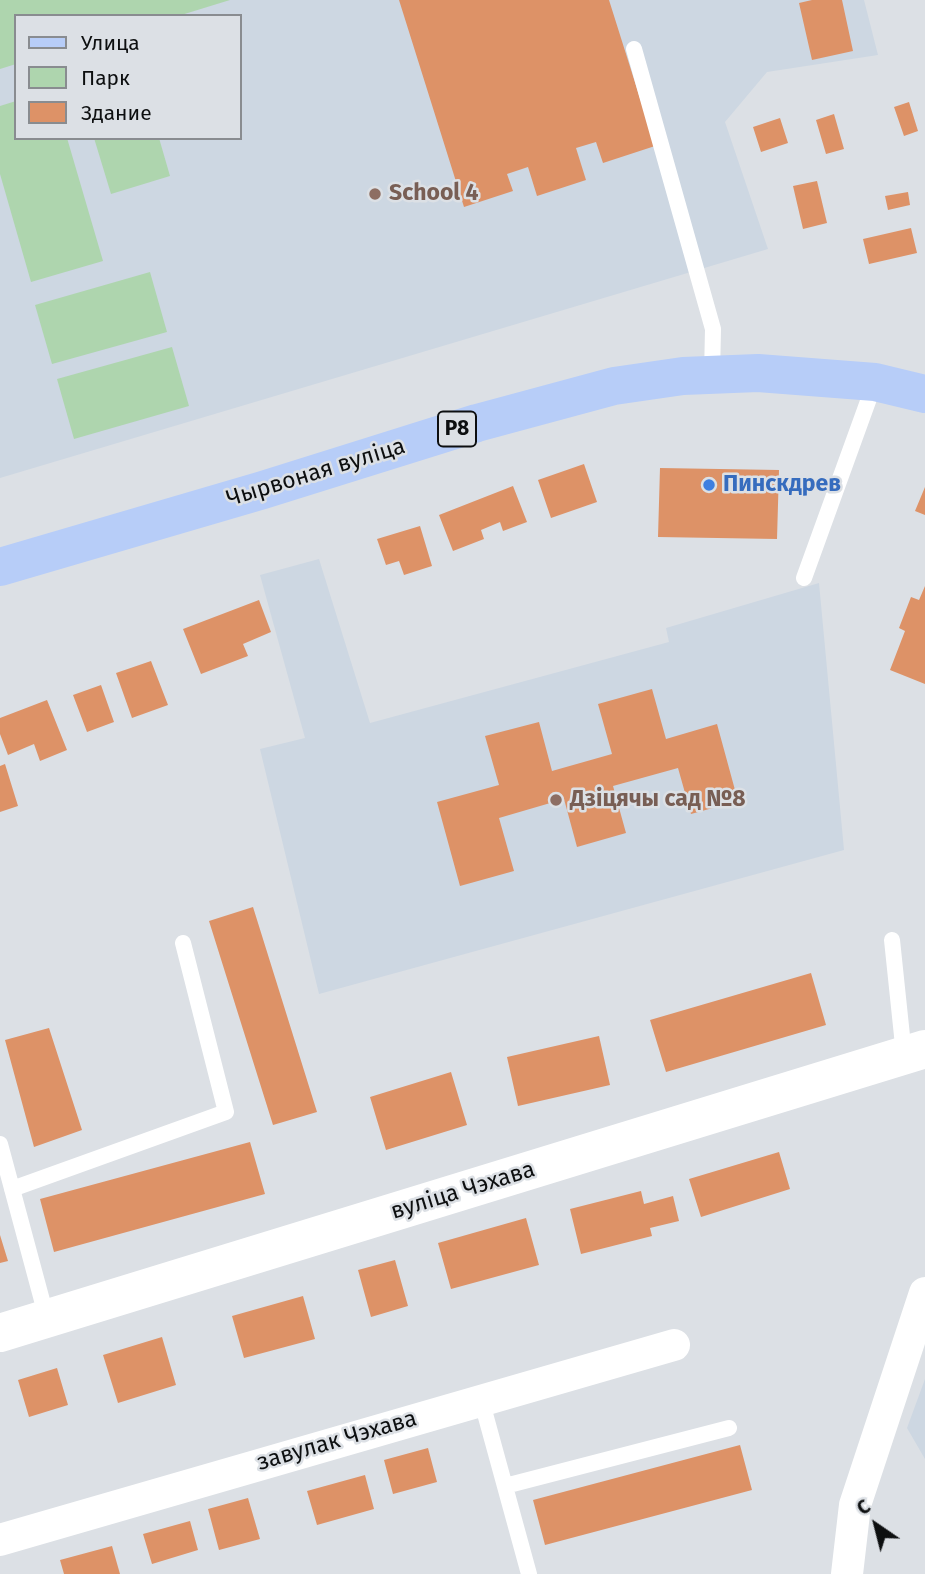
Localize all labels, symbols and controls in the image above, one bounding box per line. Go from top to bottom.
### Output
legend [14,14,242,140]
text: Улица [81,30,140,56]
text: Парк [81,65,130,91]
text: Здание [81,100,152,126]
place label: School 4 [389,180,479,208]
marker: School 4 [367,186,383,202]
road number: Р8 [438,412,476,446]
street label: Чырвоная вуліца [223,433,409,513]
place label: Пинскдрев [723,471,841,499]
marker: Пинскдрев [701,477,717,493]
place label: Дзіцячы сад №8 [570,786,746,814]
marker: Дзіцячы сад №8 [548,792,564,808]
street label: вуліца Чэхава [388,1156,538,1226]
street label: завулак Чэхава [254,1405,420,1477]
north arrow [841,1490,911,1560]
text: С [853,1495,875,1520]

